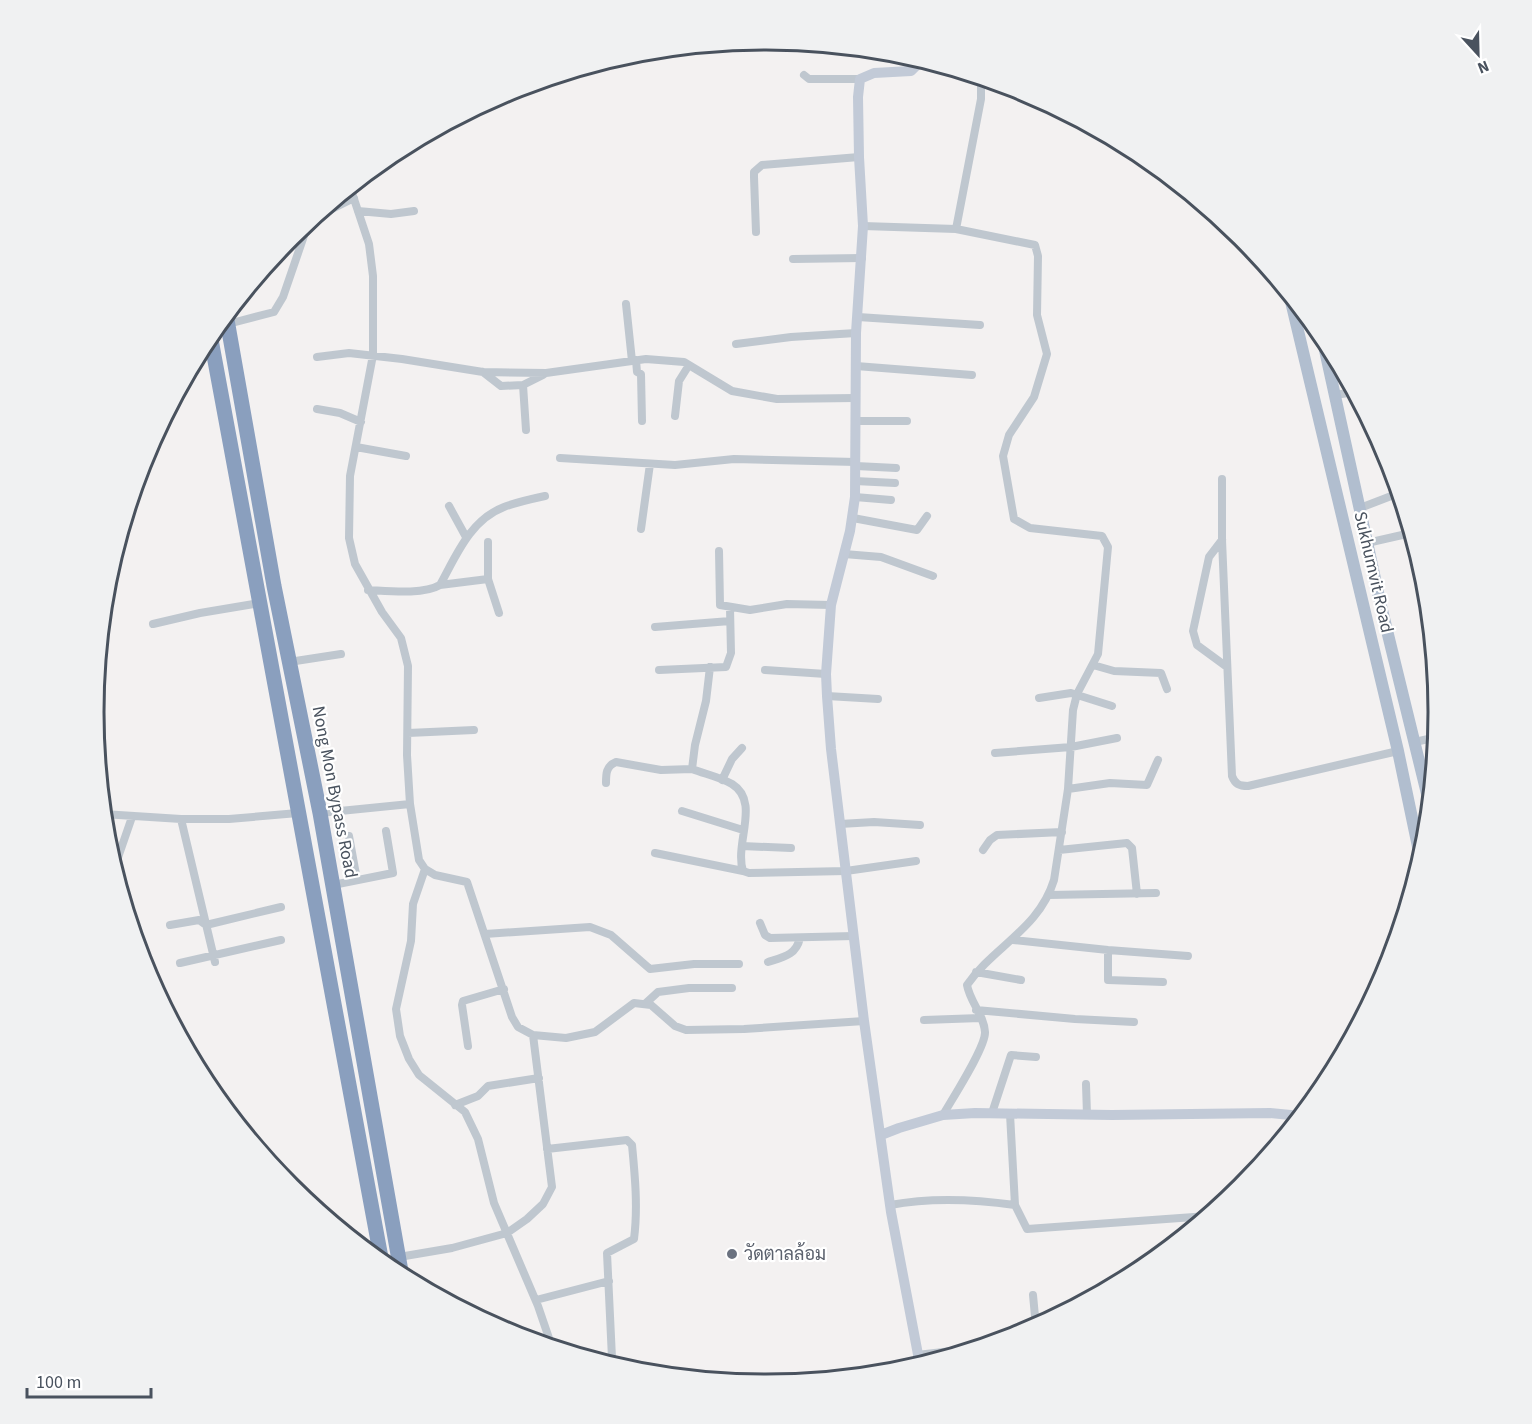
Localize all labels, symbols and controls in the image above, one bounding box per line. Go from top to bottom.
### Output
north arrow [1448,24,1508,84]
text: N [1474,55,1492,79]
street label: Sukhumvit Road [1347,509,1400,635]
street label: Nong Mon Bypass Road [306,704,363,880]
place label: วัดตาลล้อม [744,1242,826,1267]
marker: วัดตาลล้อม [725,1247,739,1261]
scale bar [27,1361,152,1399]
text: 100 m [36,1370,81,1395]

